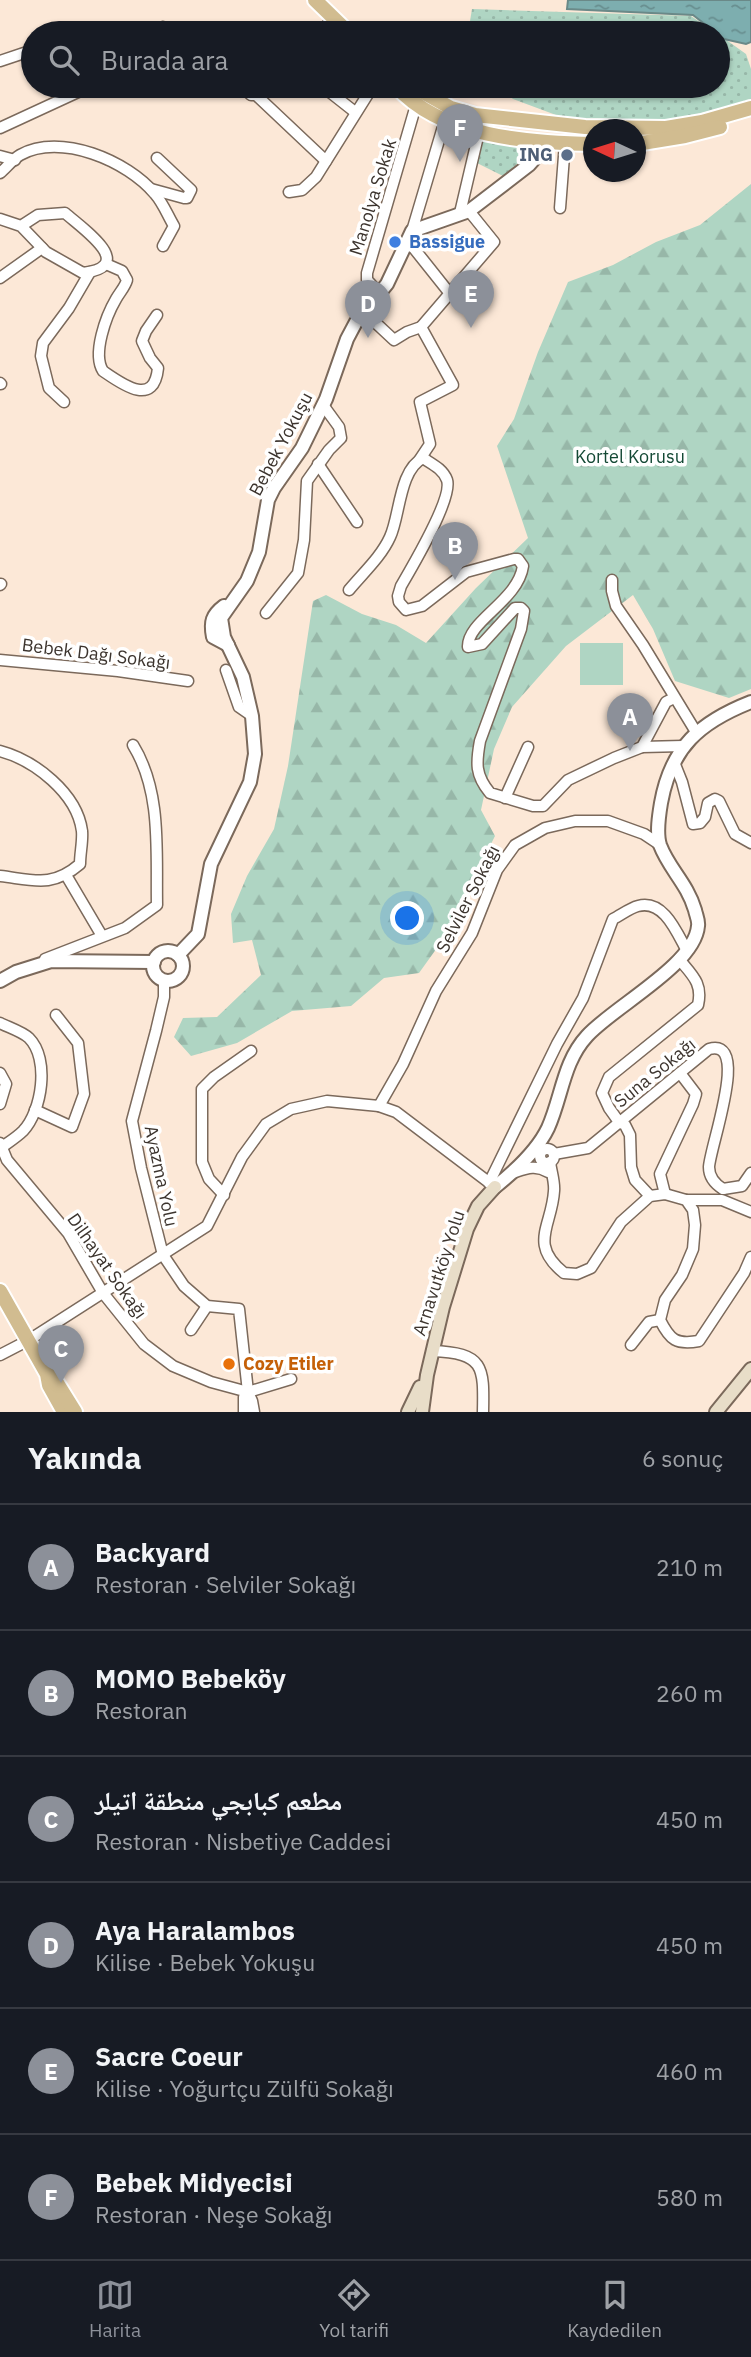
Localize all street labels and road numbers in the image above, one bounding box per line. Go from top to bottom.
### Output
street label: Manolya Sokak [344,135,401,258]
street label: Bebek Yokuşu [244,388,317,500]
street label: Bebek Dağı Sokağı [21,633,172,674]
street label: Selviler Sokağı [431,841,505,956]
street label: Suna Sokağı [609,1033,700,1113]
street label: Ayazma Yolu [140,1123,183,1228]
street label: Arnavutköy Yolu [407,1207,470,1339]
street label: Dilhayat Sokağı [63,1208,152,1323]

